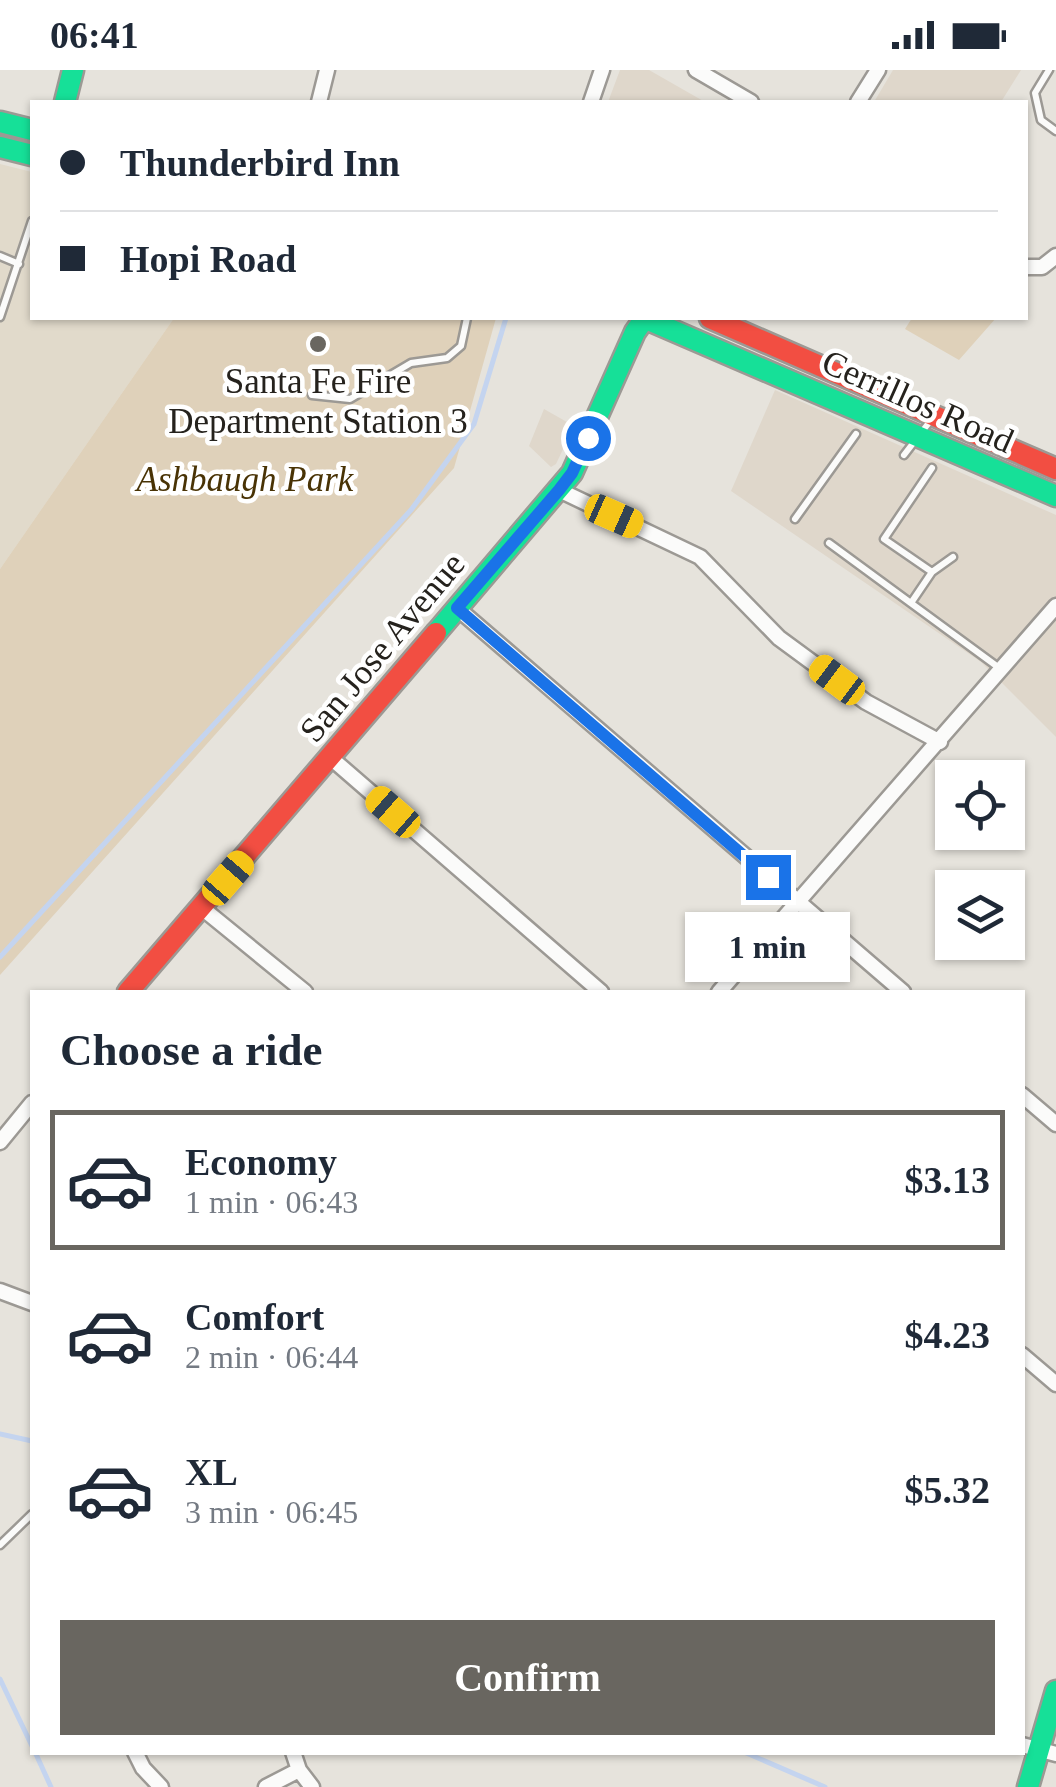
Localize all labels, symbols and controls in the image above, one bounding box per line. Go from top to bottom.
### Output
text: 06:41 [50,14,139,56]
text: Thunderbird Inn [120,142,400,184]
text: Hopi Road [120,238,296,280]
marker: Santa Fe Fire Department Station 3 [307,333,329,355]
street label: Cerrillos Road [816,342,1020,461]
place label: Santa Fe Fire Department Station 3 [168,362,468,441]
route start [566,416,611,461]
park label: Ashbaugh Park [135,460,355,499]
car [580,490,648,542]
street label: San Jose Avenue [292,545,473,750]
car [804,650,870,710]
map controls [935,760,1025,960]
button: locate [935,760,1025,850]
car [361,781,425,843]
car [197,846,259,910]
route end [746,855,791,900]
button: layers [935,870,1025,960]
callout: 1 min [686,912,850,982]
text: 1 min [729,929,806,965]
text: Choose a ride [60,1025,323,1075]
icon: car [65,1135,155,1225]
text: Economy [185,1141,337,1183]
text: $3.13 [905,1159,990,1201]
text: 1 min · 06:43 [185,1184,358,1220]
icon: car [65,1290,155,1380]
text: Comfort [185,1296,324,1338]
text: $4.23 [905,1314,990,1356]
text: 2 min · 06:44 [185,1339,358,1375]
icon: car [65,1445,155,1535]
text: XL [185,1451,238,1493]
text: $5.32 [905,1469,990,1511]
text: 3 min · 06:45 [185,1494,358,1530]
button: Confirm [60,1620,995,1735]

